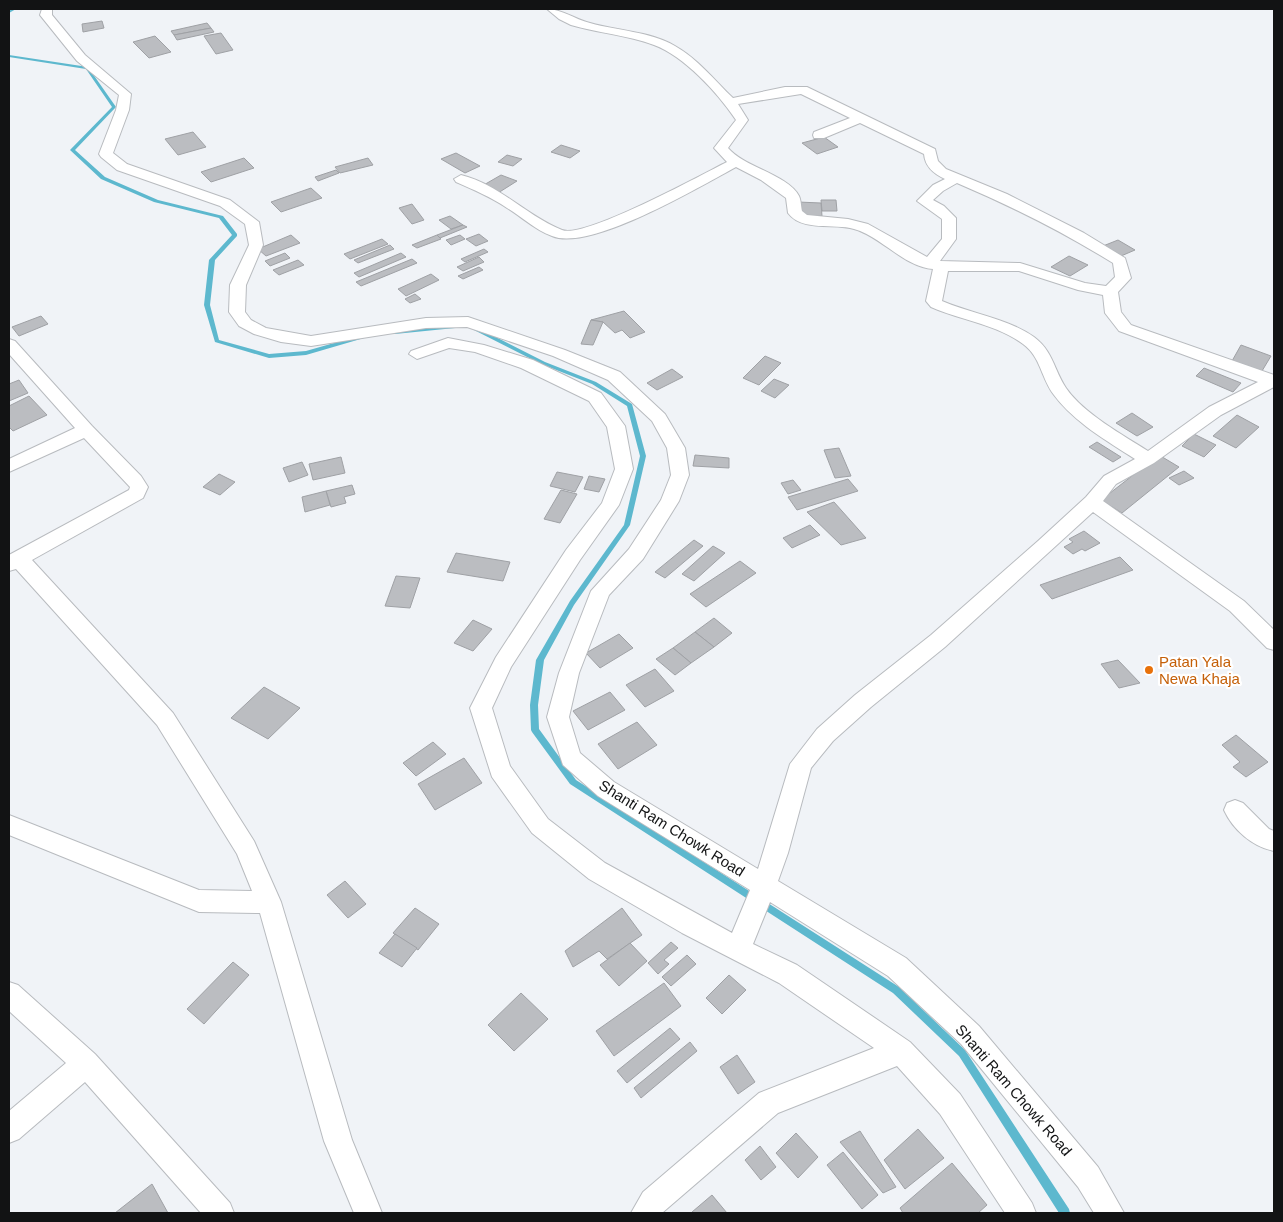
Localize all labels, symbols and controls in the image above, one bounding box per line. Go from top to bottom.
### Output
place label: Patan Yala Newa Khaja [1159,653,1241,687]
marker: Patan Yala Newa Khaja [1143,664,1155,676]
street label: Shanti Ram Chowk Road [596,776,748,880]
street label: Shanti Ram Chowk Road [952,1021,1076,1159]

